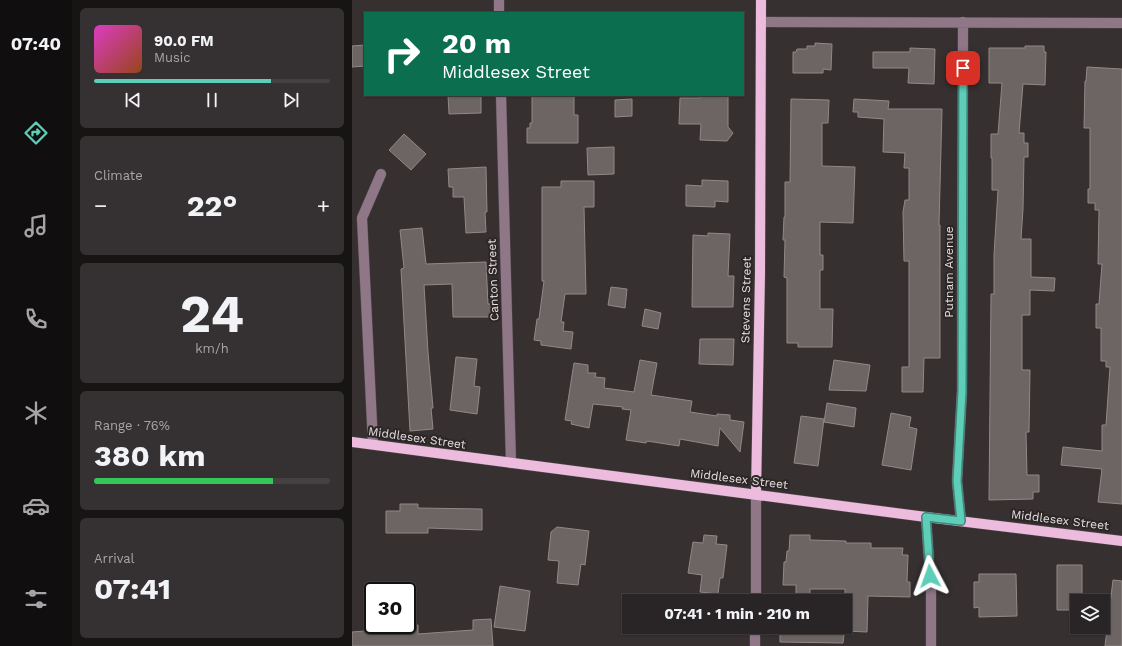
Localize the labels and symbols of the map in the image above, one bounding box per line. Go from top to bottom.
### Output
pin [946,51,980,85]
street label: Putnam Avenue [942,226,956,318]
street label: Canton Street [485,239,501,321]
street label: Stevens Street [738,257,754,343]
street label: Middlesex Street [367,424,467,452]
street label: Middlesex Street [689,466,789,492]
street label: Middlesex Street [1010,507,1110,533]
position arrow [909,555,951,597]
speed limit sign: 30 [364,582,416,634]

